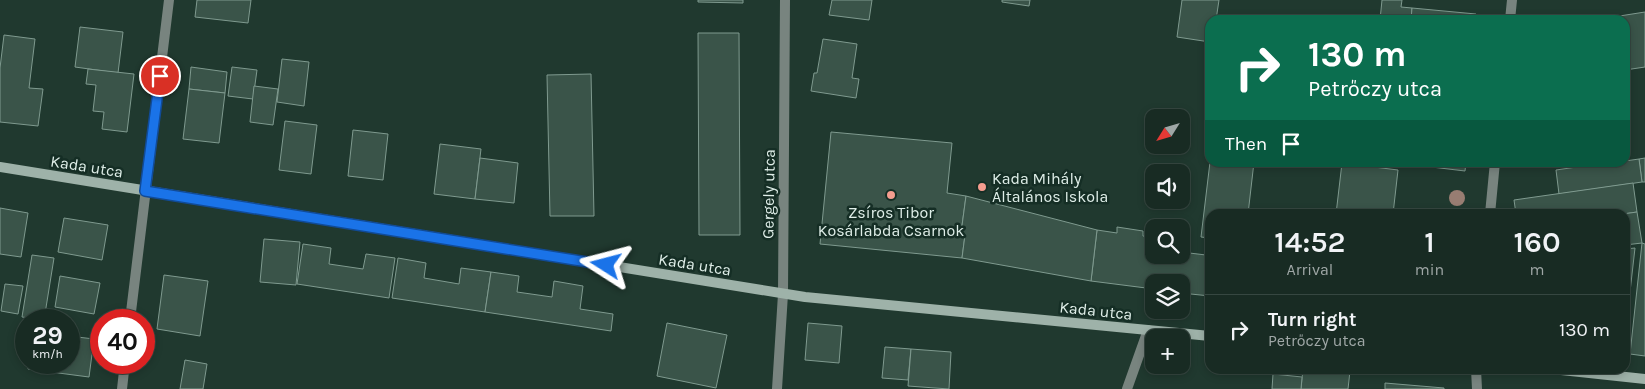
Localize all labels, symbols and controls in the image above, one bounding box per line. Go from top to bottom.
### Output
text: 130 m [1308,34,1406,75]
icon: right [1225,35,1290,100]
pin [139,55,181,97]
icon: arrive [146,62,174,90]
text: Petrőczy utca [1308,76,1442,102]
north arrow [1145,109,1190,154]
map controls [1145,109,1190,374]
icon: arrive [1277,130,1305,158]
text: Then [1225,133,1267,155]
street label: Gergely utca [758,149,779,239]
street label: Kada utca [49,151,125,182]
button: sound [1145,164,1190,209]
place label: Kada Mihály Általános Iskola [992,169,1108,206]
marker: Kada Mihály Általános Iskola [976,181,988,193]
marker: Zsíros Tibor Kosárlabda Csarnok [885,189,897,201]
place label: Zsíros Tibor Kosárlabda Csarnok [818,203,964,240]
button: search [1145,219,1190,264]
text: 14:52 [1274,224,1345,260]
text: 1 [1424,224,1435,260]
text: 160 [1514,224,1561,260]
position arrow [579,238,631,290]
street label: Kada utca [657,249,733,280]
text: Arrival [1286,260,1333,279]
text: min [1415,260,1444,279]
text: m [1530,260,1545,279]
button: layers [1145,274,1190,319]
street label: Kada utca [1058,297,1133,324]
speed limit sign: 40 [90,309,155,374]
text: Turn right [1268,309,1357,331]
icon: right [1225,316,1253,344]
text: 130 m [1559,319,1610,341]
text: 29 [32,321,63,350]
button: + [1145,329,1190,374]
text: Petrőczy utca [1268,331,1365,350]
text: km/h [32,347,63,361]

